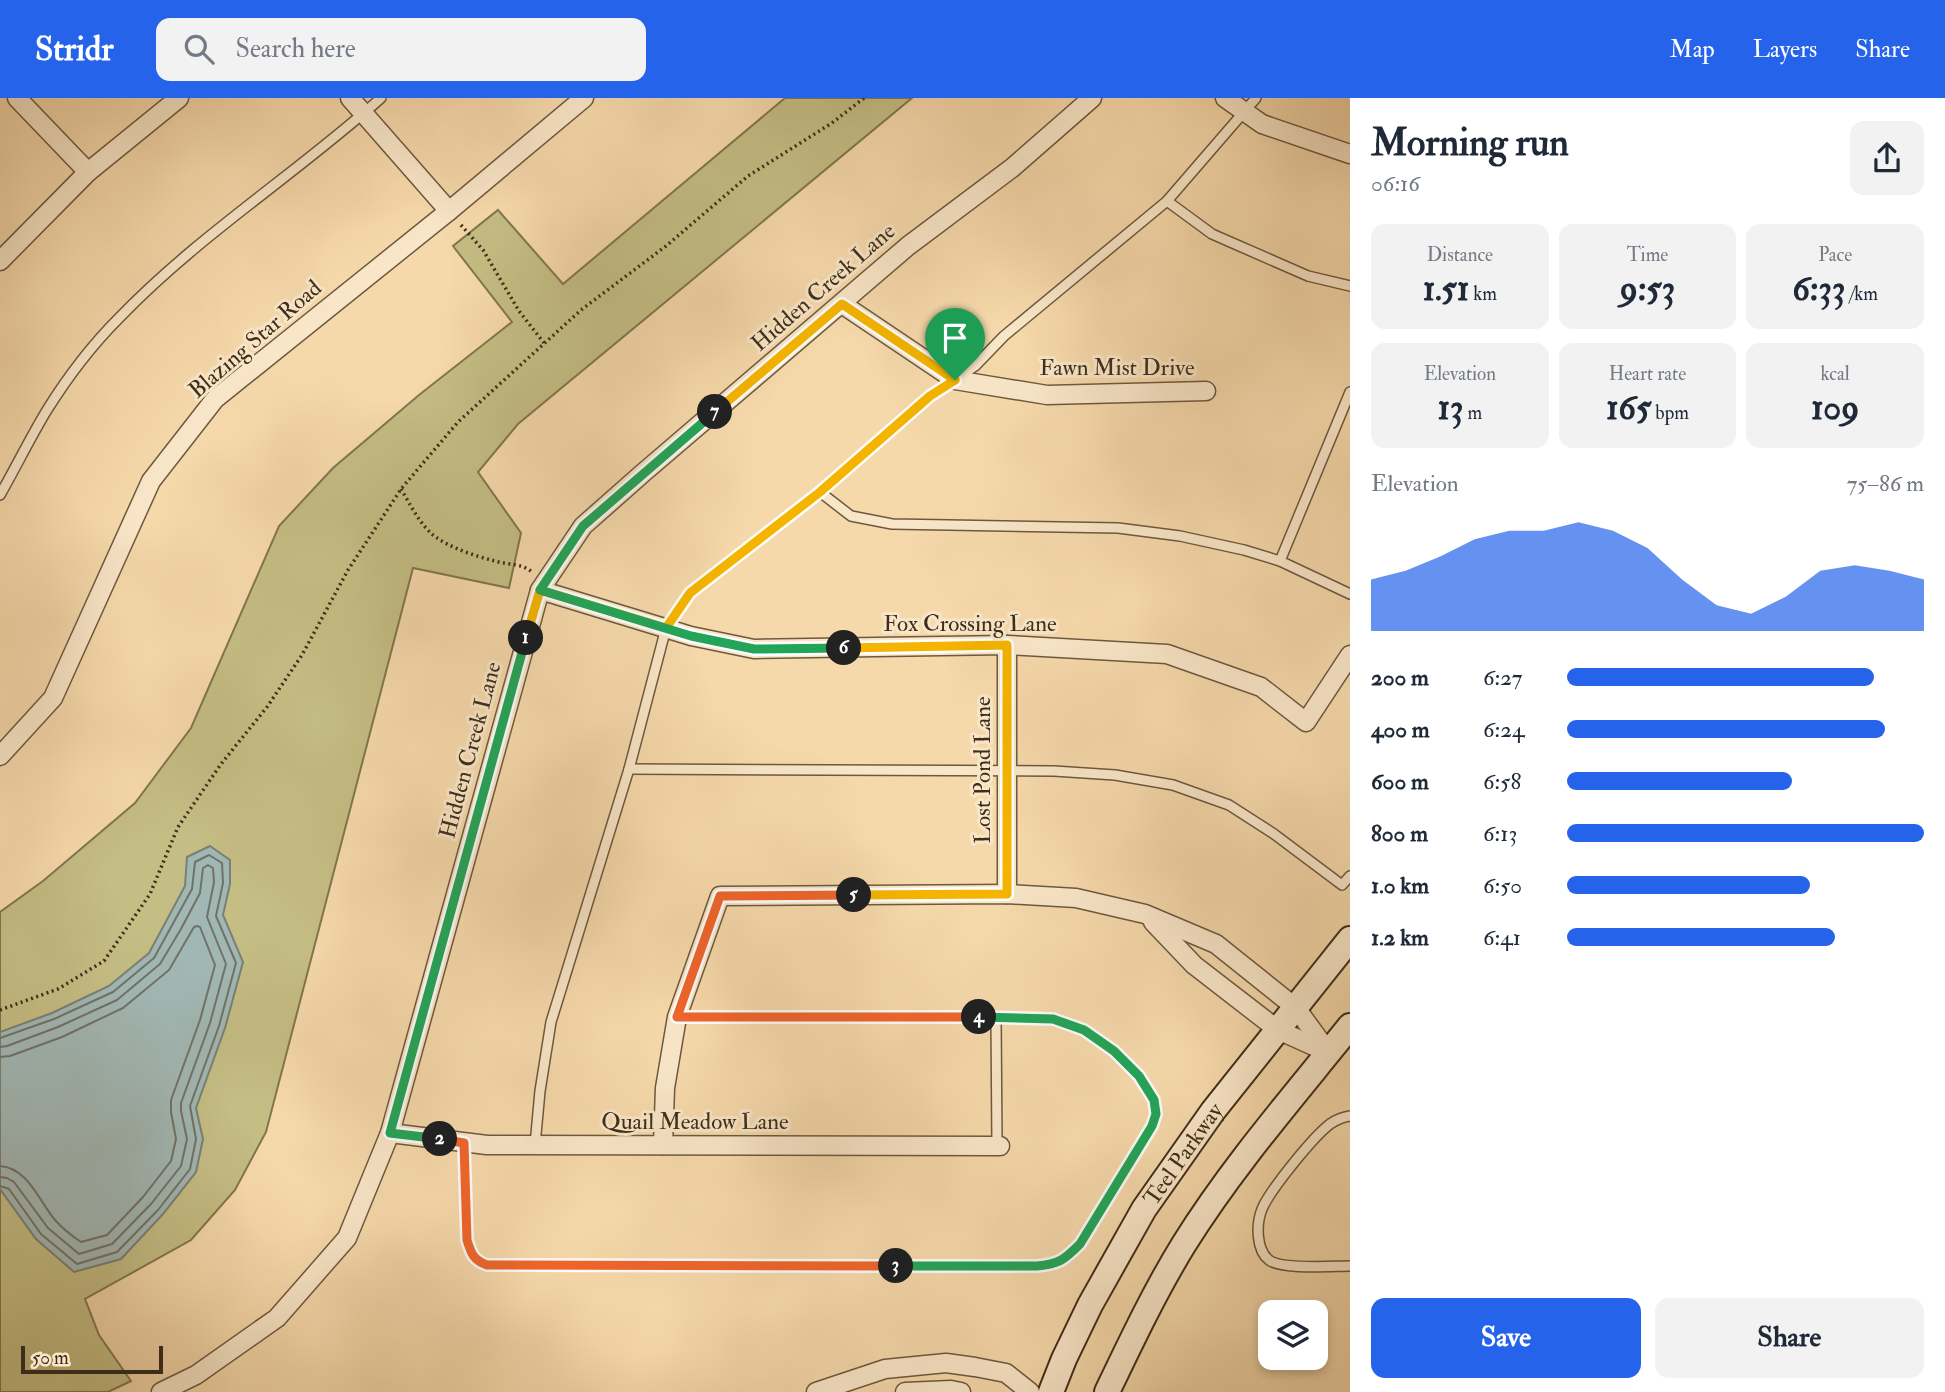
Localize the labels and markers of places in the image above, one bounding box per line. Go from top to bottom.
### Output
pin [925,308,985,380]
pin: 7 [698,394,732,430]
pin: 1 [508,620,544,656]
pin: 6 [826,630,862,666]
pin: 5 [836,878,872,912]
pin: 4 [962,1000,996,1034]
pin: 2 [422,1122,458,1156]
pin: 3 [878,1248,914,1284]

